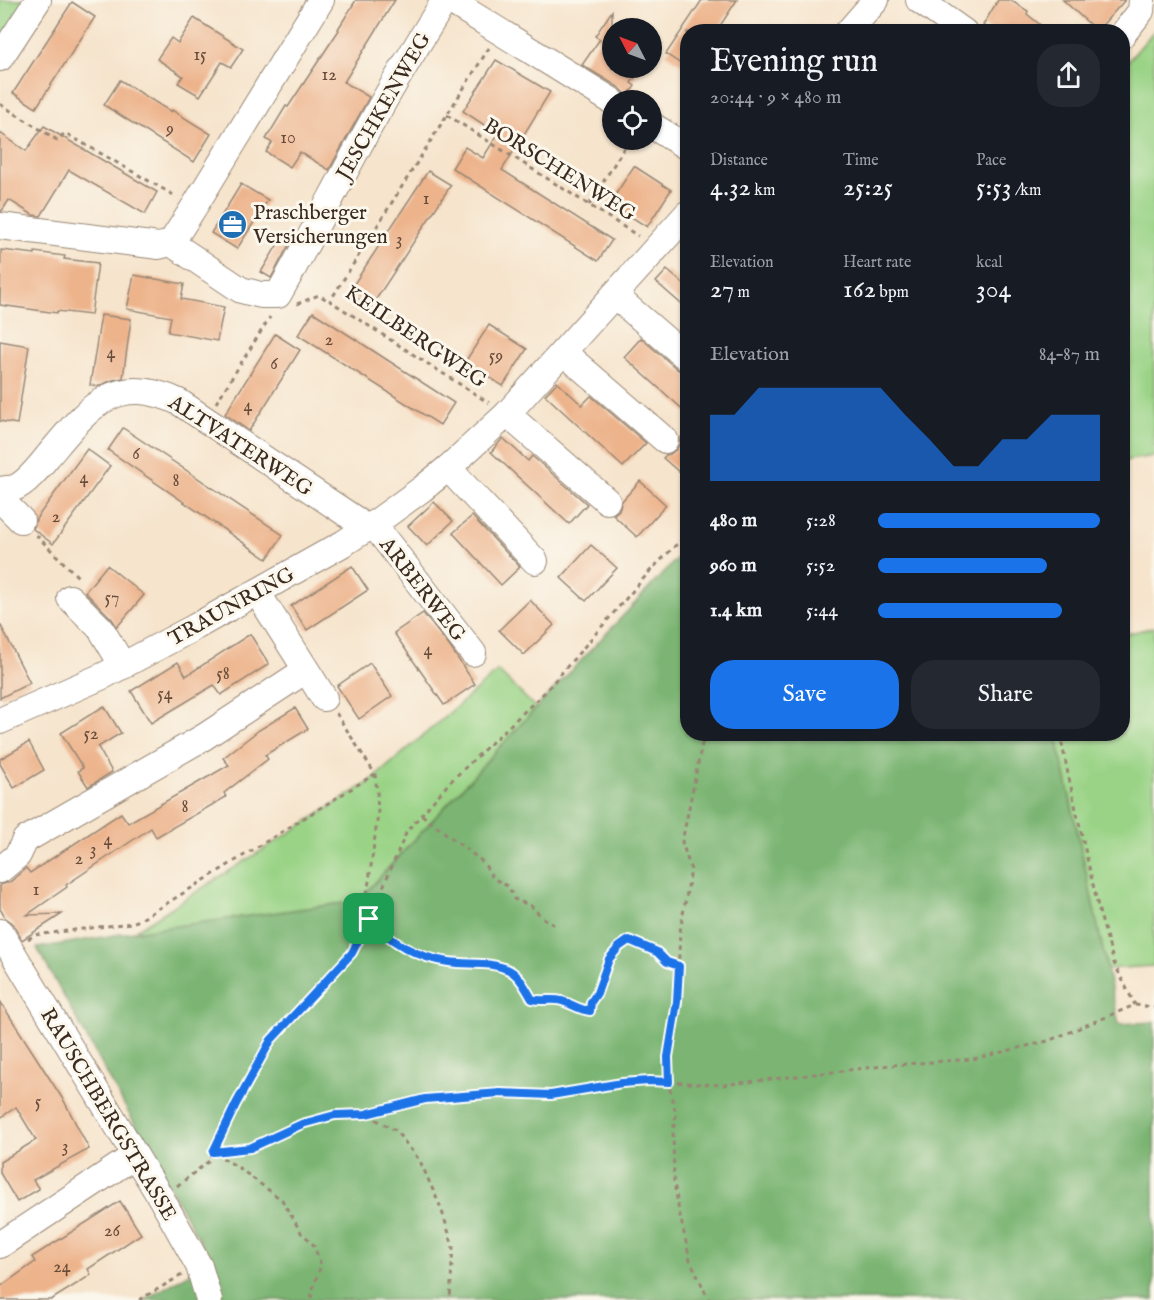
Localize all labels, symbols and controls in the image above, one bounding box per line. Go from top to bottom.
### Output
north arrow [602,18,662,78]
map controls [602,18,662,150]
street label: JESCHKENWEG [330,28,438,187]
text: Evening run [710,41,878,83]
house number: 15 [193,44,207,67]
button: share [1037,44,1100,107]
house number: 12 [321,64,337,87]
text: 20:44 · 9 × 480 m [710,85,842,110]
button: locate [602,90,662,150]
street label: BORSCHENWEG [478,113,641,228]
house number: 9 [165,118,174,141]
house number: 10 [280,127,296,150]
text: Distance [710,151,768,171]
text: Time [843,151,879,171]
text: Pace [976,151,1006,171]
text: 4.32 [710,171,751,204]
text: 25:25 [843,171,893,204]
text: 5:53 [976,171,1011,204]
text: km [751,181,775,201]
text: /km [1011,181,1041,201]
house number: 1 [423,188,429,211]
place label: Praschberger Versicherungen [252,200,388,251]
office icon: Praschberger Versicherungen [216,208,248,240]
house number: 3 [396,229,402,252]
text: Elevation [710,253,773,273]
text: Heart rate [843,253,911,273]
text: kcal [976,253,1003,273]
text: 27 [710,273,734,306]
text: 162 [843,273,876,306]
text: 304 [976,273,1011,306]
street label: KEILBERGWEG [339,280,492,395]
text: m [734,283,750,303]
text: bpm [876,283,909,303]
house number: 2 [325,329,333,352]
house number: 4 [107,342,116,365]
text: Elevation [710,342,789,367]
text: 84–87 m [1039,342,1100,367]
house number: 59 [489,345,503,368]
house number: 6 [270,353,278,376]
street label: ALTVATERWEG [162,389,318,503]
house number: 4 [244,395,253,418]
house number: 6 [132,443,140,466]
house number: 4 [80,467,89,490]
house number: 8 [172,470,180,493]
house number: 2 [52,506,60,529]
text: 480 m [710,508,757,533]
text: 5:28 [806,508,836,533]
street label: ARBERWEG [372,532,471,648]
text: 960 m [710,553,757,578]
text: 5:52 [806,553,835,578]
street label: TRAUNRING [164,561,300,653]
house number: 57 [105,587,119,610]
text: 1.4 km [710,598,762,623]
text: 5:44 [806,598,838,623]
house number: 4 [424,639,433,662]
button: Save [710,660,899,729]
button: Share [911,660,1100,729]
house number: 58 [216,663,230,686]
house number: 54 [157,683,173,706]
house number: 52 [84,723,98,746]
house number: 8 [181,796,189,819]
house number: 4 [104,829,113,852]
house number: 3 [90,839,96,862]
house number: 2 [75,848,83,871]
house number: 1 [33,879,39,902]
pin [343,893,394,944]
icon: arrive [352,902,385,935]
street label: RAUSCHBERGSTRASSE [33,1003,182,1226]
house number: 5 [35,1091,42,1114]
house number: 3 [62,1136,68,1159]
house number: 26 [104,1220,120,1243]
house number: 24 [53,1256,71,1279]

